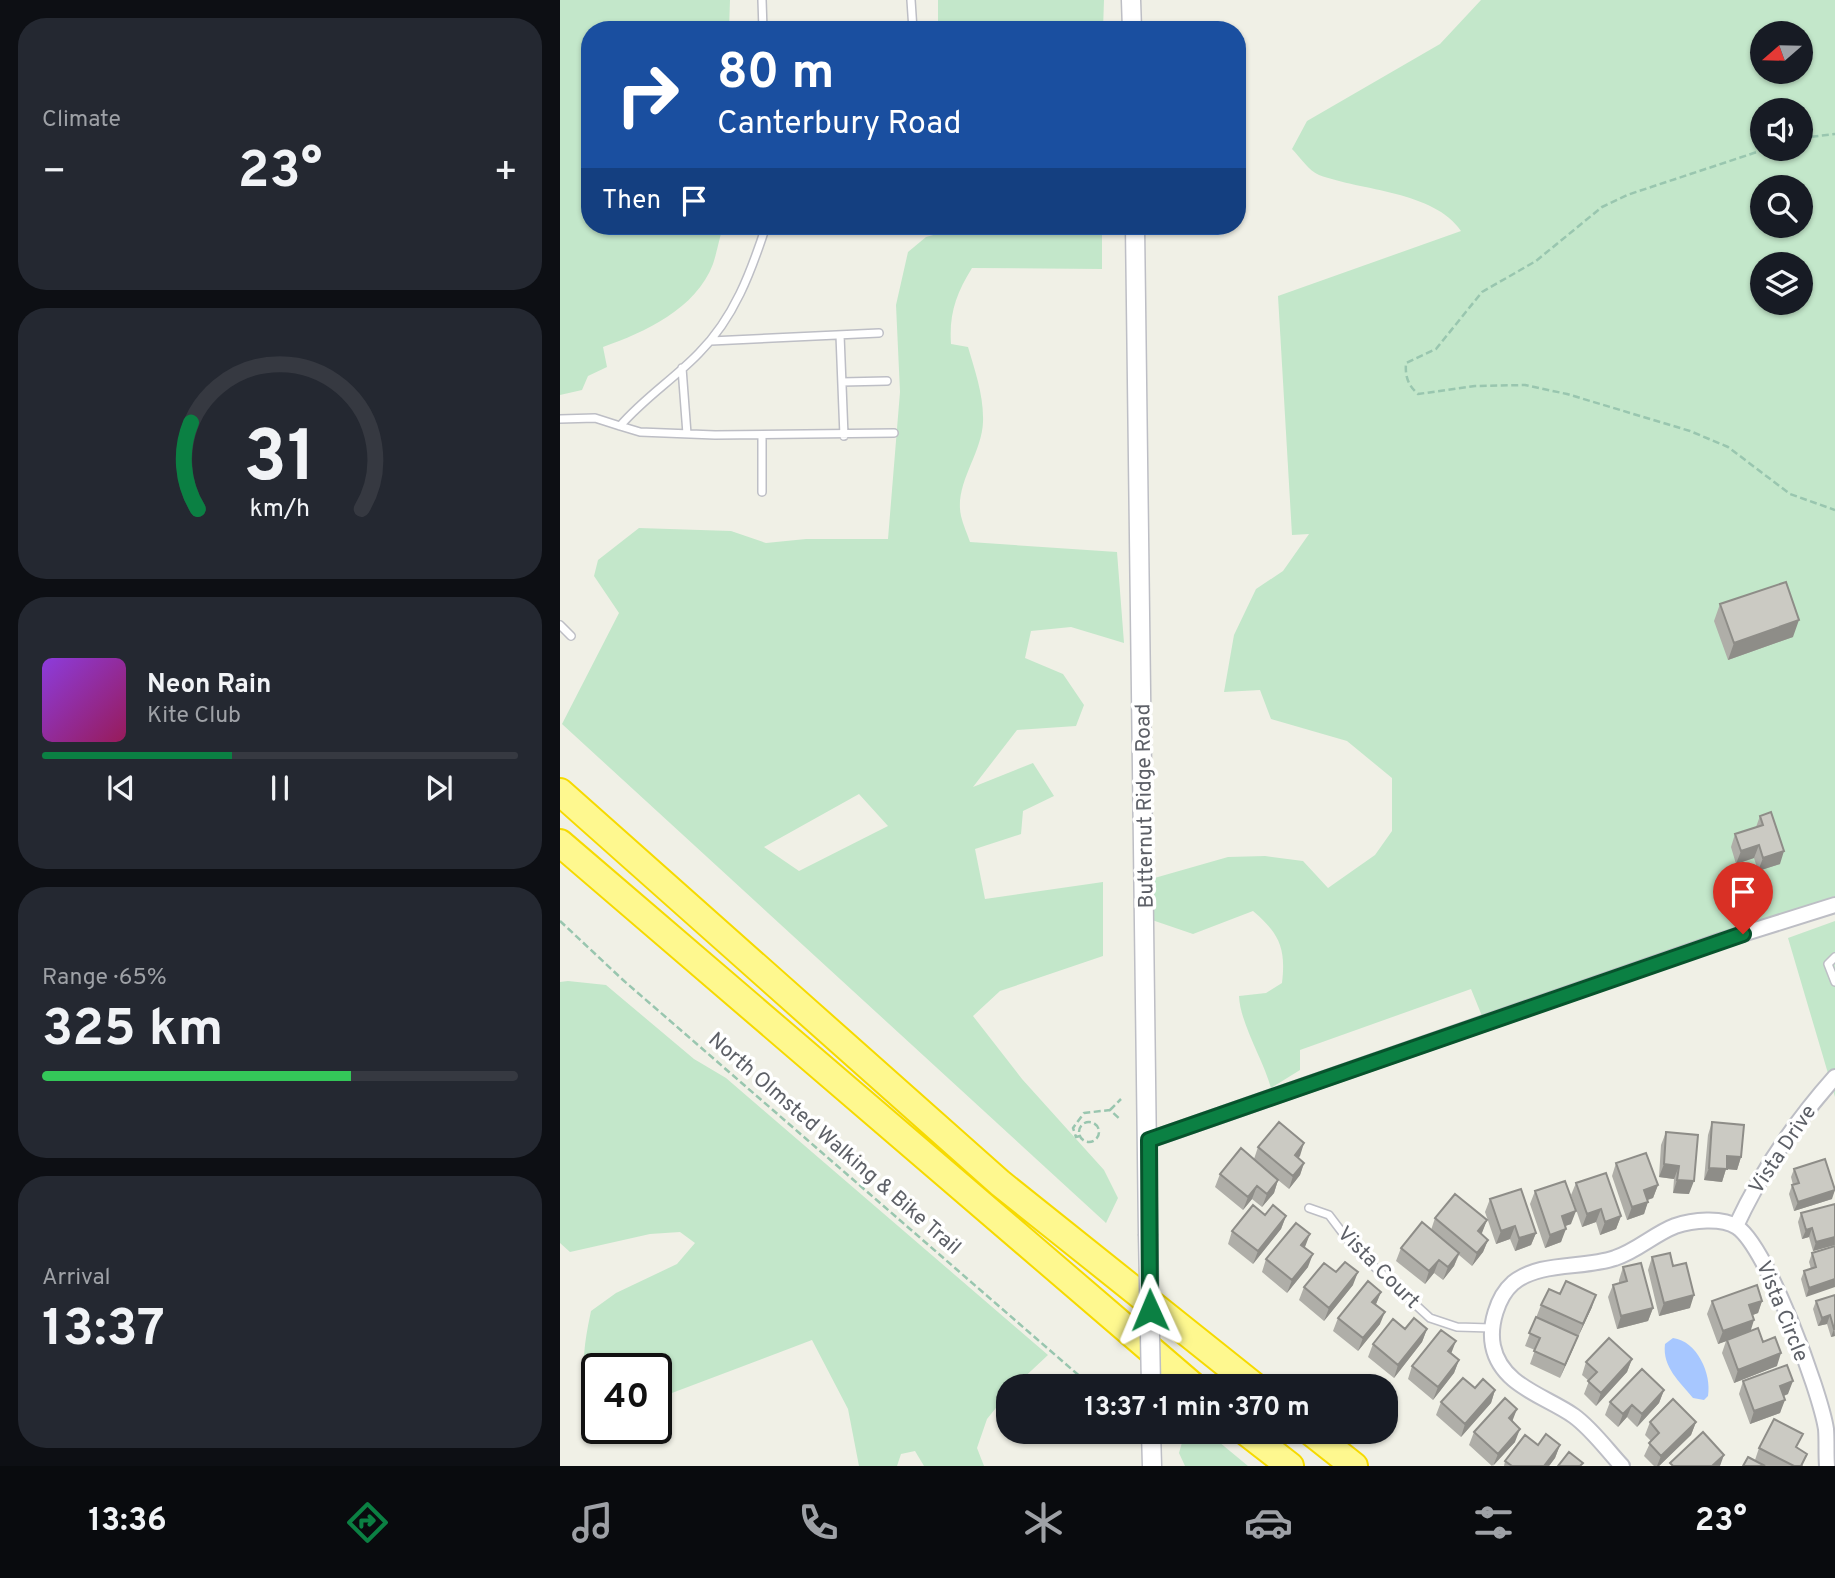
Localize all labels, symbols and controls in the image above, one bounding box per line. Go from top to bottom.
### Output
north arrow [1750,21,1813,84]
map controls [1750,21,1813,315]
text: 80 m [717,44,834,106]
icon: right [602,49,693,140]
button: sound [1750,98,1813,161]
text: Canterbury Road [717,105,962,145]
text: Climate [42,106,121,135]
text: 23° [238,140,322,206]
text: − [42,149,67,198]
text: + [493,149,518,198]
button: search [1750,175,1813,238]
icon: arrive [675,182,713,220]
text: Then [602,185,661,218]
button: layers [1750,252,1813,315]
text: 31 [244,416,316,508]
text: km/h [250,494,310,526]
text: Neon Rain [147,669,272,702]
text: Kite Club [147,702,241,731]
street label: Butternut Ridge Road [1130,703,1161,909]
icon: previous [102,769,140,807]
icon: pause [261,769,299,807]
icon: next [420,769,458,807]
pin [1713,862,1773,934]
icon: arrive [1724,873,1762,911]
text: Range · 65% [42,964,167,993]
text: 325 km [42,998,223,1064]
street label: North Olmsted Walking & Bike Trail [702,1027,966,1261]
street label: Vista Drive [1743,1100,1823,1200]
street label: Vista Court [1331,1221,1425,1315]
street label: Vista Circle [1749,1257,1814,1366]
text: Arrival [42,1264,111,1293]
position arrow [1113,1273,1187,1347]
text: 13:37 [42,1298,165,1364]
speed limit sign: 40 [581,1353,672,1444]
text: 13:37 · 1 min · 370 m [1084,1392,1310,1425]
icon: directions [343,1498,392,1547]
icon: music [568,1498,617,1547]
icon: phone [794,1498,843,1547]
icon: climate [1019,1498,1068,1547]
icon: car [1244,1498,1293,1547]
icon: filters [1469,1498,1518,1547]
text: 13:36 [88,1502,167,1542]
text: 23° [1695,1502,1747,1542]

